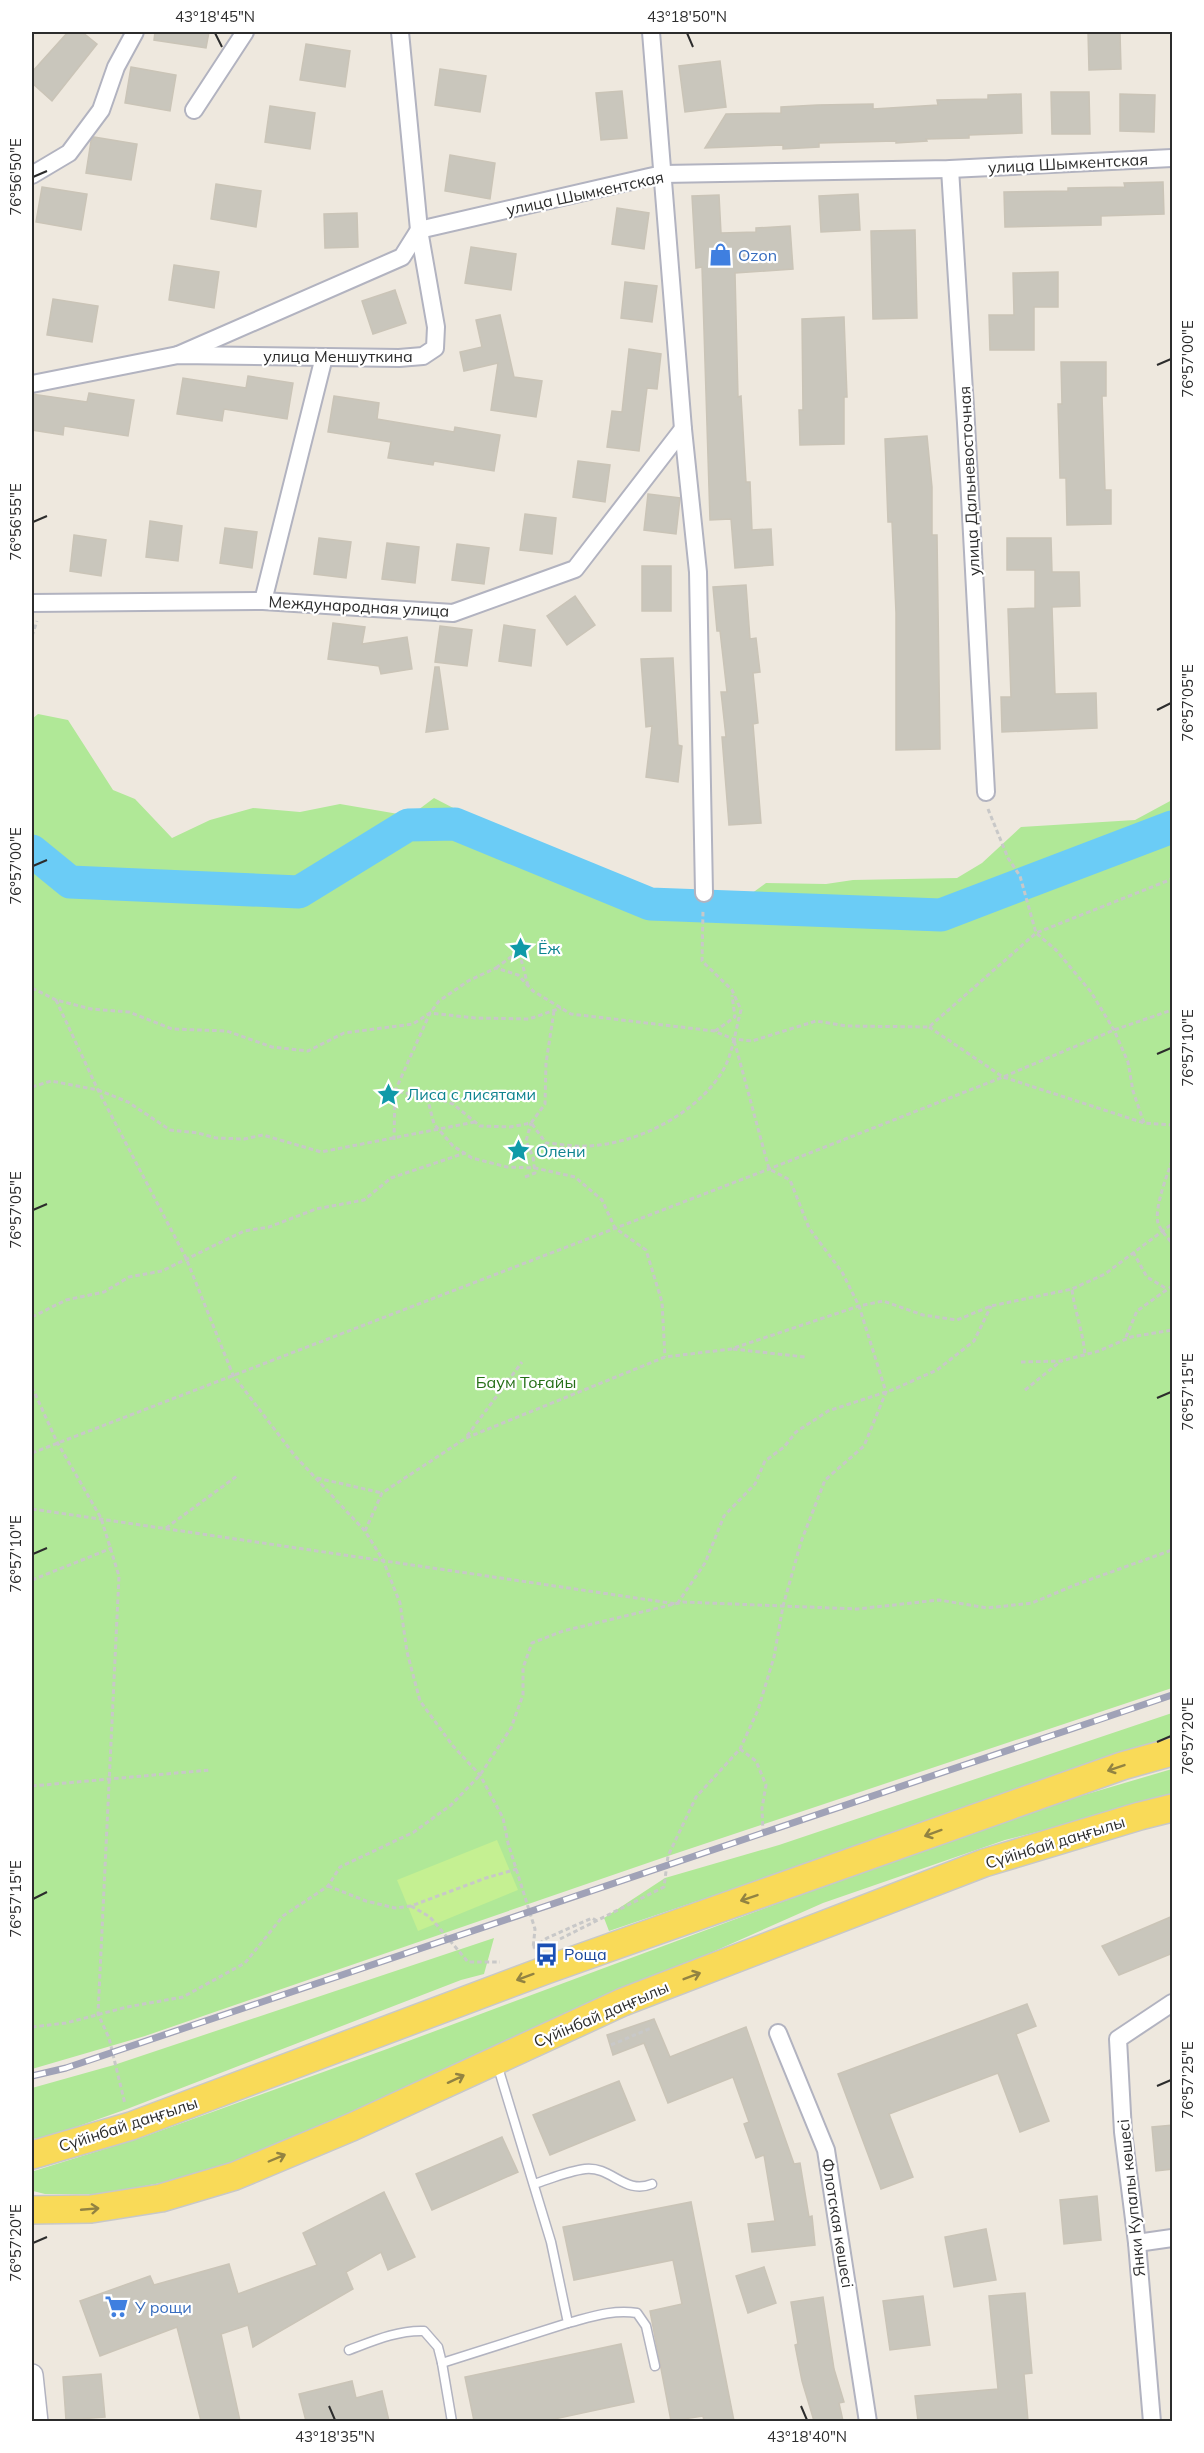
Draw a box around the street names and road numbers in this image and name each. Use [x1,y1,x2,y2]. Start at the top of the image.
street label: улица Шымкентская [987,149,1149,177]
street label: улица Шымкентская [505,167,665,219]
street label: улица Меншуткина [263,346,413,366]
street label: улица Дальневосточная [954,386,984,576]
street label: Международная улица [268,591,450,621]
street label: Сүйінбай даңғылы [983,1811,1127,1873]
street label: Сүйінбай даңғылы [530,1976,672,2052]
street label: Сүйінбай даңғылы [56,2092,200,2156]
street label: Янки Купалы көшесі [1113,2118,1149,2278]
street label: Флотская көшесі [818,2157,858,2289]

